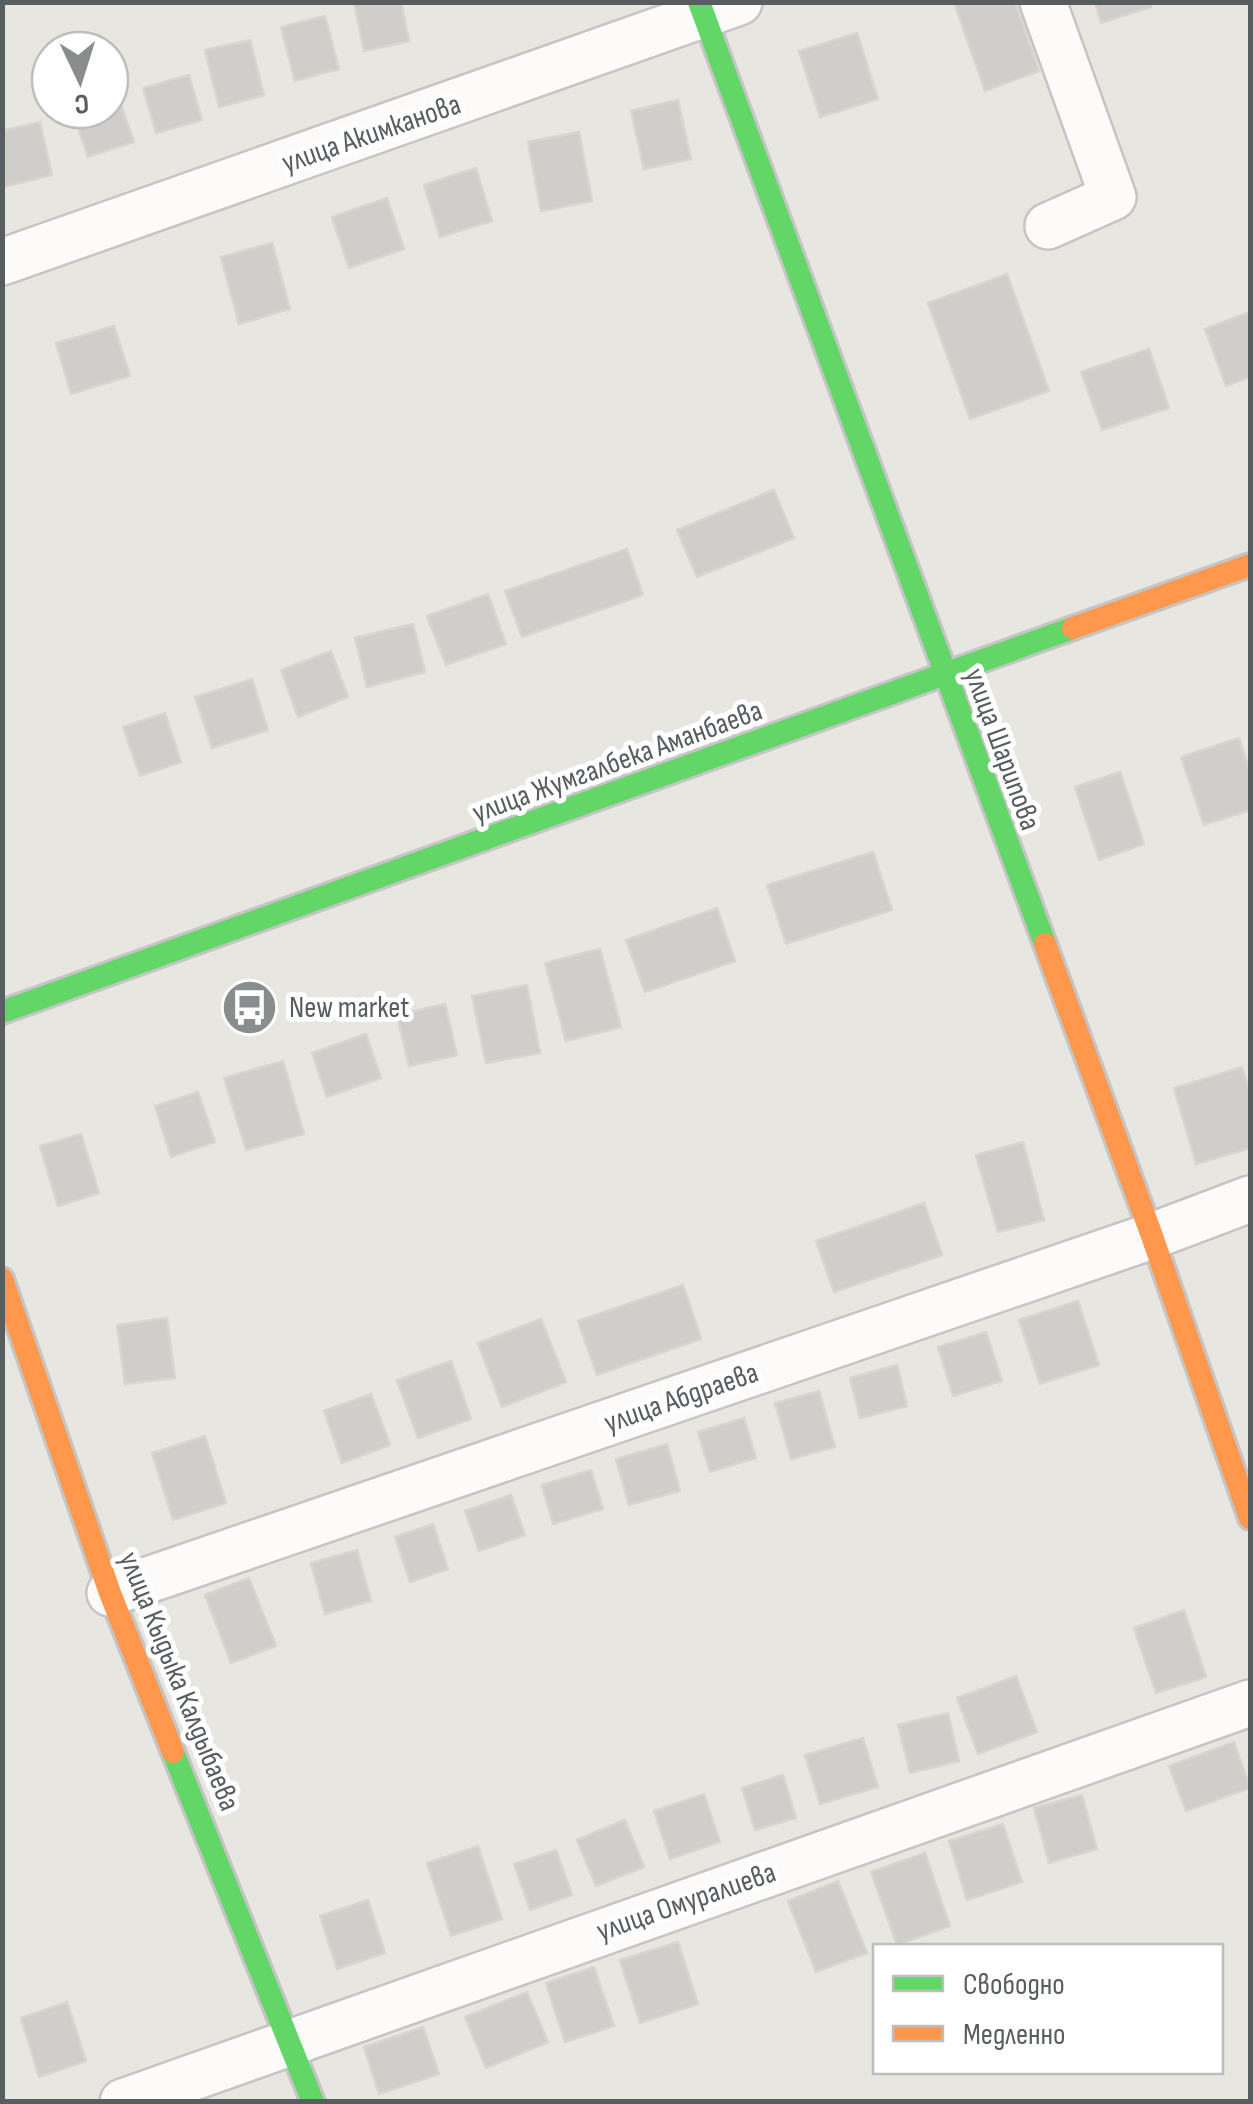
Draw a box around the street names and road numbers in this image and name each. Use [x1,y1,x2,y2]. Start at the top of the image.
street label: улица Акимканова [277,87,466,181]
street label: улица Шарипова [956,663,1048,835]
street label: улица Жумгалбека Аманбаева [468,693,767,831]
street label: улица Абдраева [599,1355,763,1441]
street label: улица Кыдыка Калдыбаева [111,1547,247,1816]
street label: улица Омуралиева [592,1854,781,1949]

